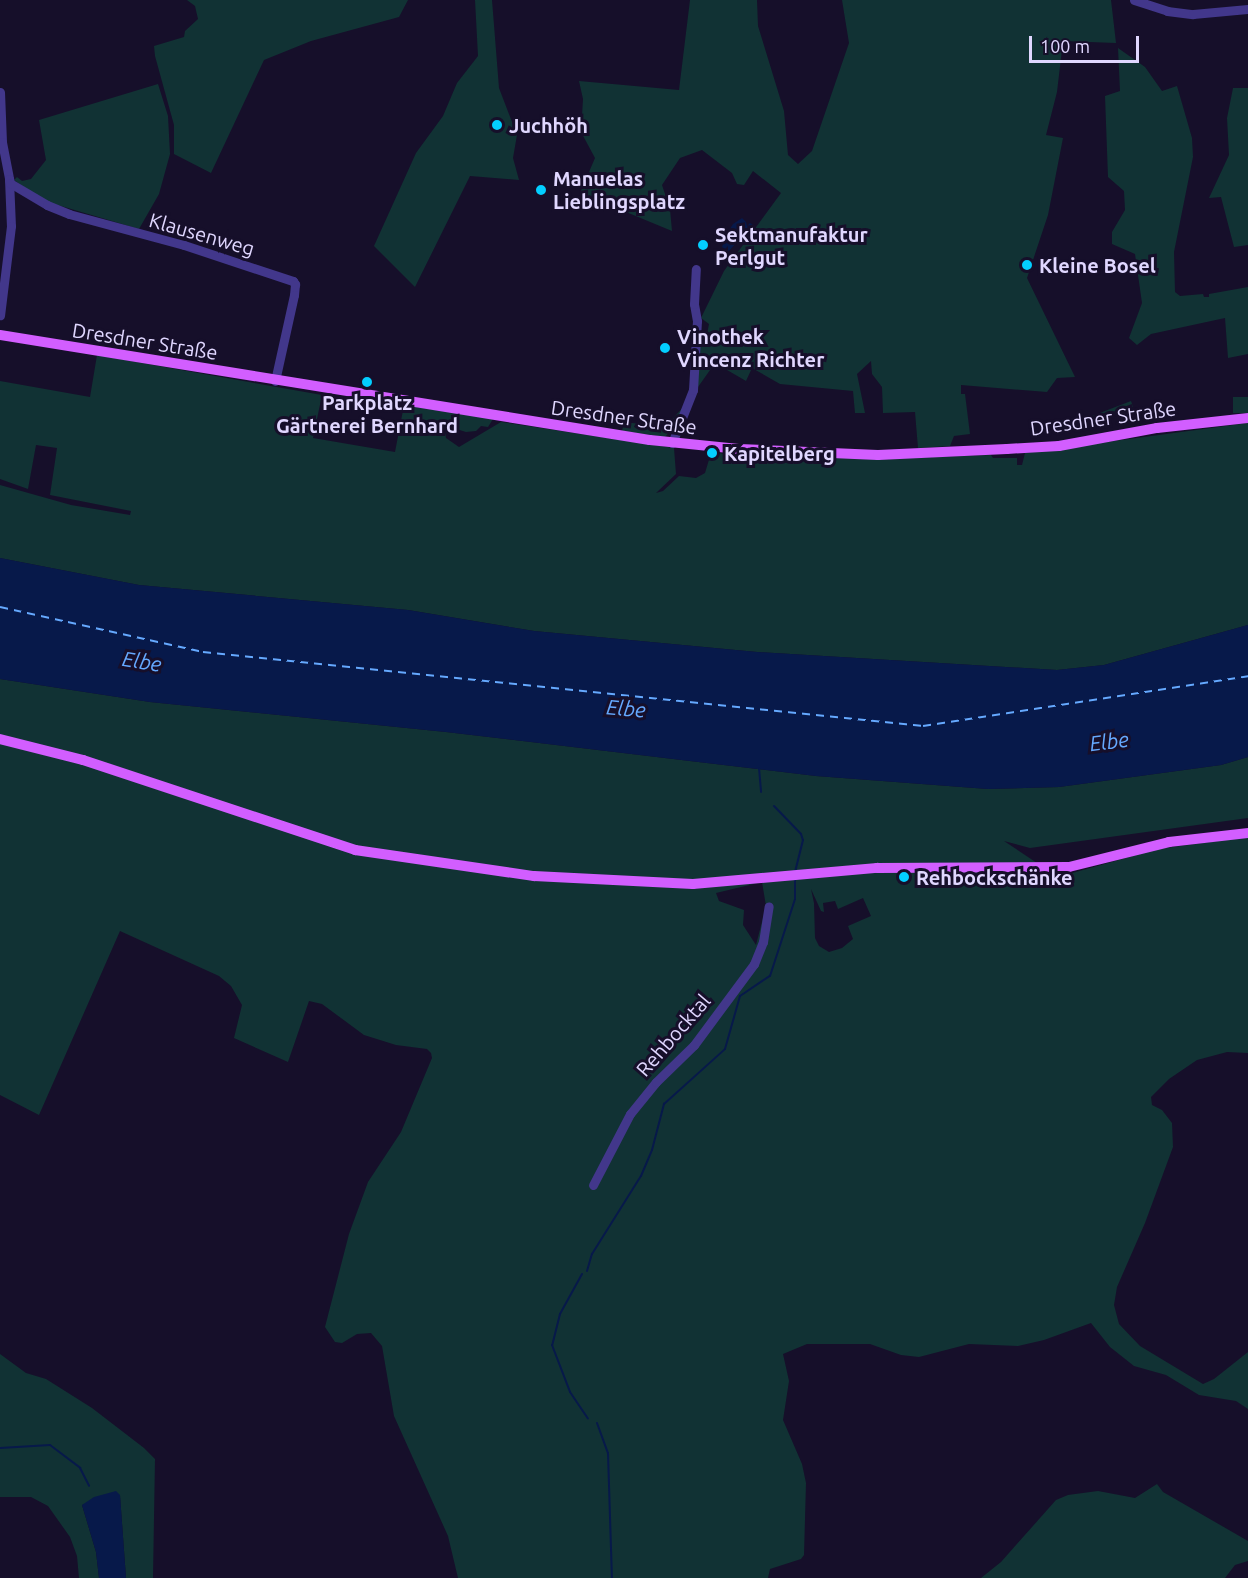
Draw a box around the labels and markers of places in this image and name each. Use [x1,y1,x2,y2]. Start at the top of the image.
place label: Juchhöh [509,113,588,137]
marker: Juchhöh [490,118,504,132]
place label: Manuelas Lieblingsplatz [553,166,685,213]
marker: Manuelas Lieblingsplatz [534,183,548,197]
place label: Sektmanufaktur Perlgut [715,222,868,269]
marker: Sektmanufaktur Perlgut [696,238,710,252]
place label: Kleine Bosel [1039,253,1156,277]
marker: Kleine Bosel [1020,258,1034,272]
place label: Vinothek Vincenz Richter [677,324,824,371]
marker: Vinothek Vincenz Richter [658,341,672,355]
marker: Parkplatz Gärtnerei Bernhard [360,375,374,389]
place label: Parkplatz Gärtnerei Bernhard [276,391,458,438]
place label: Kapitelberg [724,441,835,465]
marker: Kapitelberg [705,446,719,460]
place label: Rehbockschänke [916,865,1073,889]
marker: Rehbockschänke [897,870,911,884]

